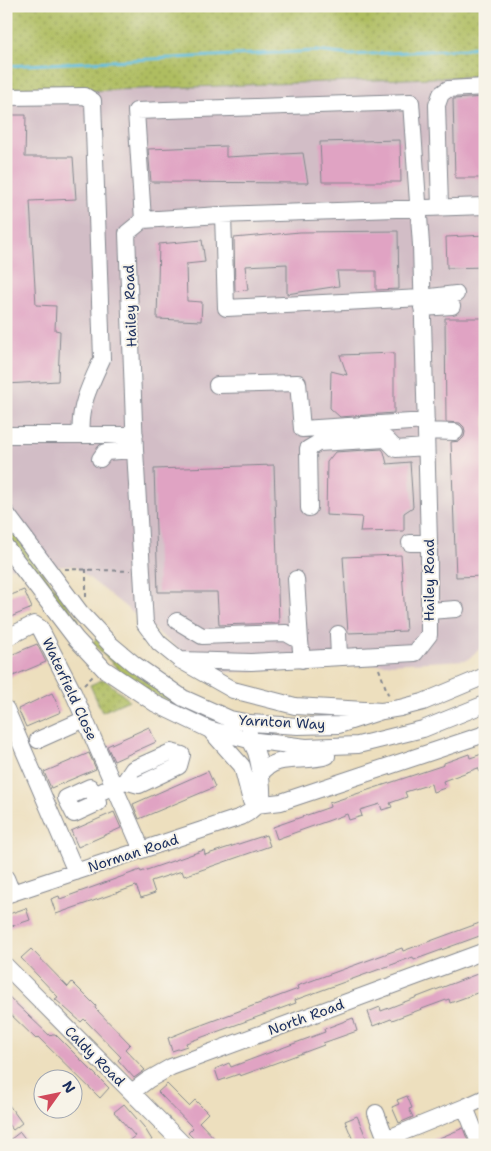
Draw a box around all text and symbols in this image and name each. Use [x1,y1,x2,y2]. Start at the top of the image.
street label: Hailey Road [120,264,140,348]
street label: Hailey Road [420,539,438,621]
street label: Waterfield Close [38,635,102,743]
street label: Yarnton Way [238,711,326,733]
street label: Norman Road [85,830,181,876]
street label: North Road [266,995,347,1039]
street label: Caldy Road [61,1022,129,1090]
north arrow [32,1068,82,1118]
text: N [58,1077,79,1096]

